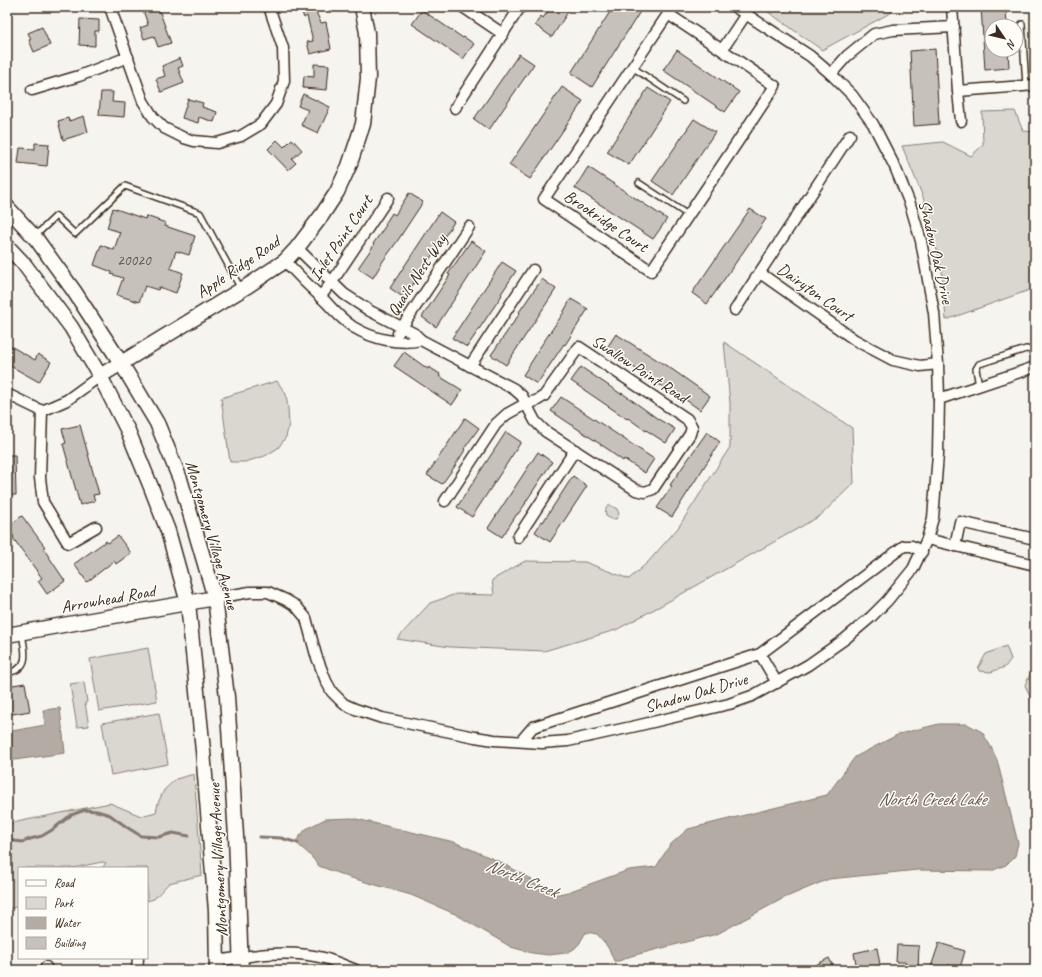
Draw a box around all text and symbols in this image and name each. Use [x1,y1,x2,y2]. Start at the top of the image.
north arrow [984,18,1024,58]
text: N [1003,37,1020,52]
street label: Brookridge Court [560,185,654,258]
street label: Inlet Point Court [305,189,379,285]
street label: Shadow Oak Drive [914,198,958,307]
street label: Quails Nest Way [383,229,452,320]
street label: Apple Ridge Road [192,230,286,303]
house number: 20020 [117,251,152,270]
street label: Dairyton Court [773,258,859,327]
street label: Swallow Point Road [588,330,694,409]
street label: Montgomery Village Avenue [181,458,244,613]
street label: Arrowhead Road [59,580,159,618]
street label: Shadow Oak Drive [642,668,751,718]
street label: Montgomery Village Avenue [203,781,233,937]
water label: North Creek Lake [878,788,989,810]
water label: North Creek [483,854,564,904]
legend [18,867,148,959]
text: Road [54,875,76,891]
text: Park [54,895,75,911]
text: Water [54,915,82,931]
text: Building [54,935,86,951]

